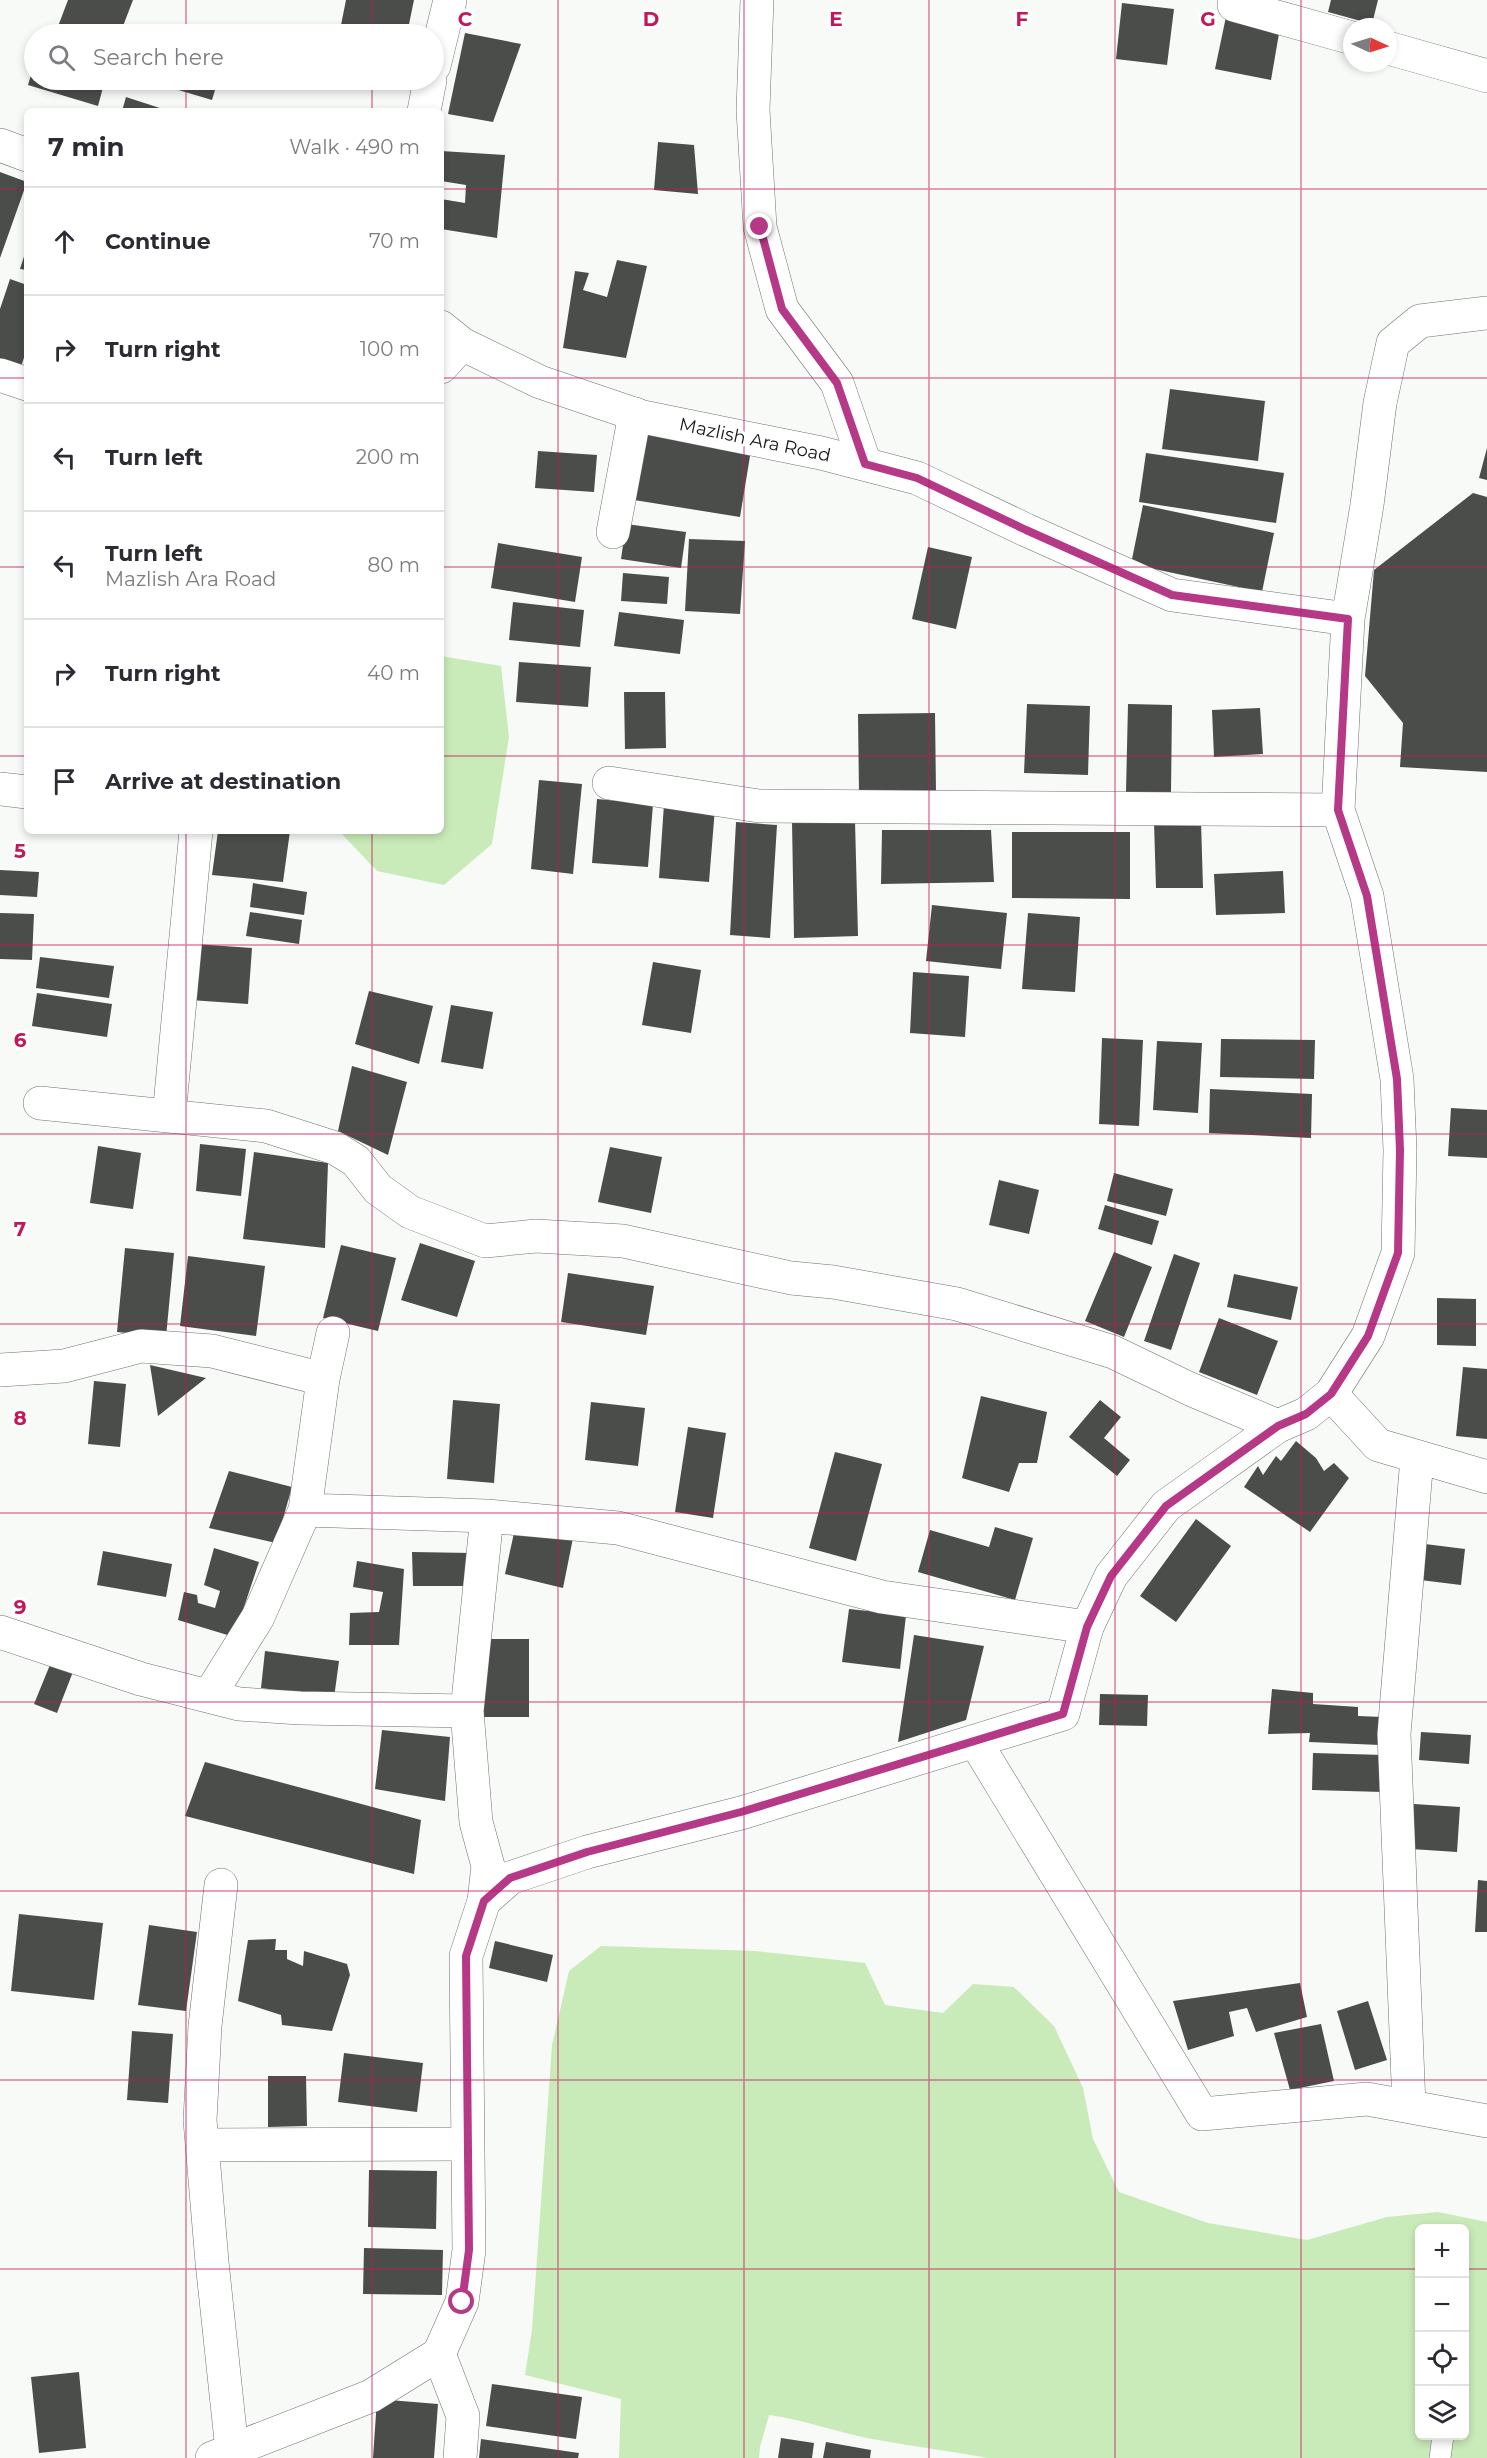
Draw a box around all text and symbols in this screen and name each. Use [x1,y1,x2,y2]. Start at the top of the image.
text: C [458,7,473,31]
text: D [643,7,659,31]
text: E [829,7,843,31]
text: F [1016,7,1029,31]
text: G [1200,7,1216,31]
north arrow [1343,18,1397,72]
search box [24,24,444,90]
icon: search [45,41,78,74]
text: Search here [93,44,224,71]
text: 7 min [48,131,125,163]
text: Walk · 490 m [289,135,420,159]
route end [746,213,772,239]
icon: ahead [48,225,81,258]
text: Continue [105,228,211,255]
text: 70 m [369,229,420,253]
icon: right [48,333,81,366]
text: Turn right [105,336,220,363]
text: 100 m [360,337,420,361]
street label: Mazlish Ara Road [677,413,833,467]
icon: left [48,441,81,474]
text: Turn left [105,444,203,471]
text: 200 m [356,445,420,469]
text: Turn left [105,540,203,567]
icon: left [48,549,81,582]
text: 80 m [368,553,420,577]
text: Mazlish Ara Road [105,567,276,591]
icon: right [48,657,81,690]
text: Turn right [105,660,220,687]
text: 40 m [367,661,420,685]
icon: arrive [48,765,81,798]
text: Arrive at destination [105,768,341,795]
text: 5 [14,839,26,863]
text: 6 [14,1028,27,1052]
text: 7 [14,1217,26,1241]
text: 8 [13,1406,27,1430]
text: 9 [14,1595,26,1619]
map controls [1415,2224,1469,2440]
button: + [1415,2224,1469,2278]
button: − [1415,2278,1469,2332]
route start [448,2288,474,2314]
button: locate [1415,2332,1469,2386]
button: layers [1415,2386,1469,2440]

